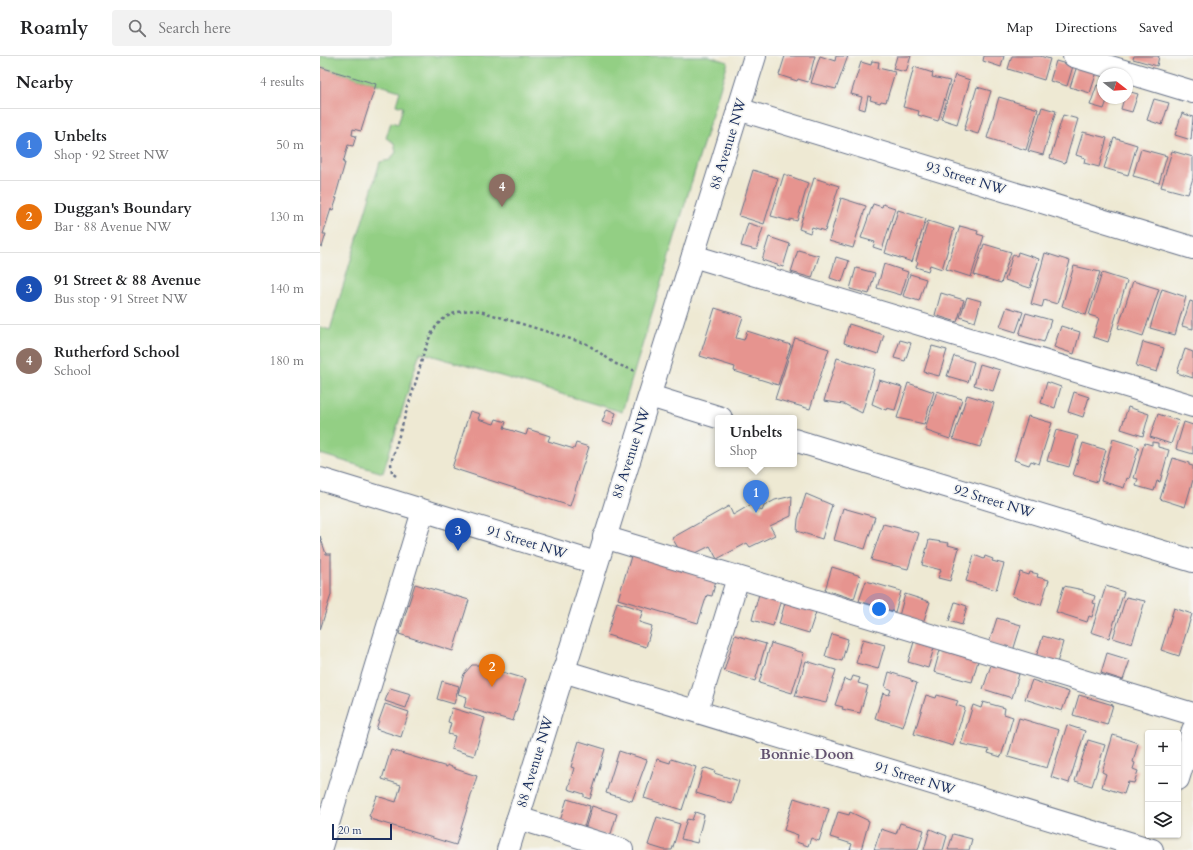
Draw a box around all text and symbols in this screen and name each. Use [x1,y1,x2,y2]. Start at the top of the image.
search box [112,10,392,46]
text: Roamly [20,15,88,41]
icon: search [126,17,148,39]
text: Search here [158,18,231,38]
text: Map [1007,18,1033,37]
text: Directions [1055,18,1117,37]
text: Saved [1139,18,1173,37]
north arrow [1097,68,1133,104]
text: Nearby [16,71,73,94]
text: 4 results [260,73,304,91]
street label: 88 Avenue NW [705,95,751,192]
text: Unbelts [54,126,107,146]
text: 1 [26,136,32,154]
text: 50 m [276,136,304,154]
text: Shop · 92 Street NW [54,146,169,164]
street label: 93 Street NW [924,157,1009,199]
pin: 4 [489,174,515,207]
text: Duggan's Boundary [54,198,192,218]
text: 2 [26,208,32,226]
text: 130 m [270,208,304,226]
text: Bar · 88 Avenue NW [54,218,171,236]
text: 91 Street & 88 Avenue [54,270,201,290]
text: 3 [26,280,32,298]
text: 140 m [270,280,304,298]
text: Bus stop · 91 Street NW [54,290,188,308]
text: Rutherford School [54,342,180,362]
text: 4 [26,352,32,370]
text: 180 m [270,352,304,370]
text: School [54,362,91,380]
street label: 88 Avenue NW [607,405,655,501]
popup [715,415,797,467]
text: Unbelts [730,422,782,442]
text: Shop [730,442,757,460]
pin: 1 [743,480,769,513]
street label: 92 Street NW [952,480,1037,522]
pin: 3 [445,518,471,551]
street label: 91 Street NW [485,521,570,563]
your location [869,599,889,619]
pin: 2 [479,654,505,687]
street label: 88 Avenue NW [512,713,558,810]
map controls [1145,730,1181,838]
button: + [1145,730,1181,766]
district label: Bonnie Doon [760,744,854,764]
street label: 91 Street NW [873,757,958,799]
button: − [1145,766,1181,802]
button: layers [1145,802,1181,838]
scale bar [332,822,392,841]
text: 20 m [338,823,362,838]

